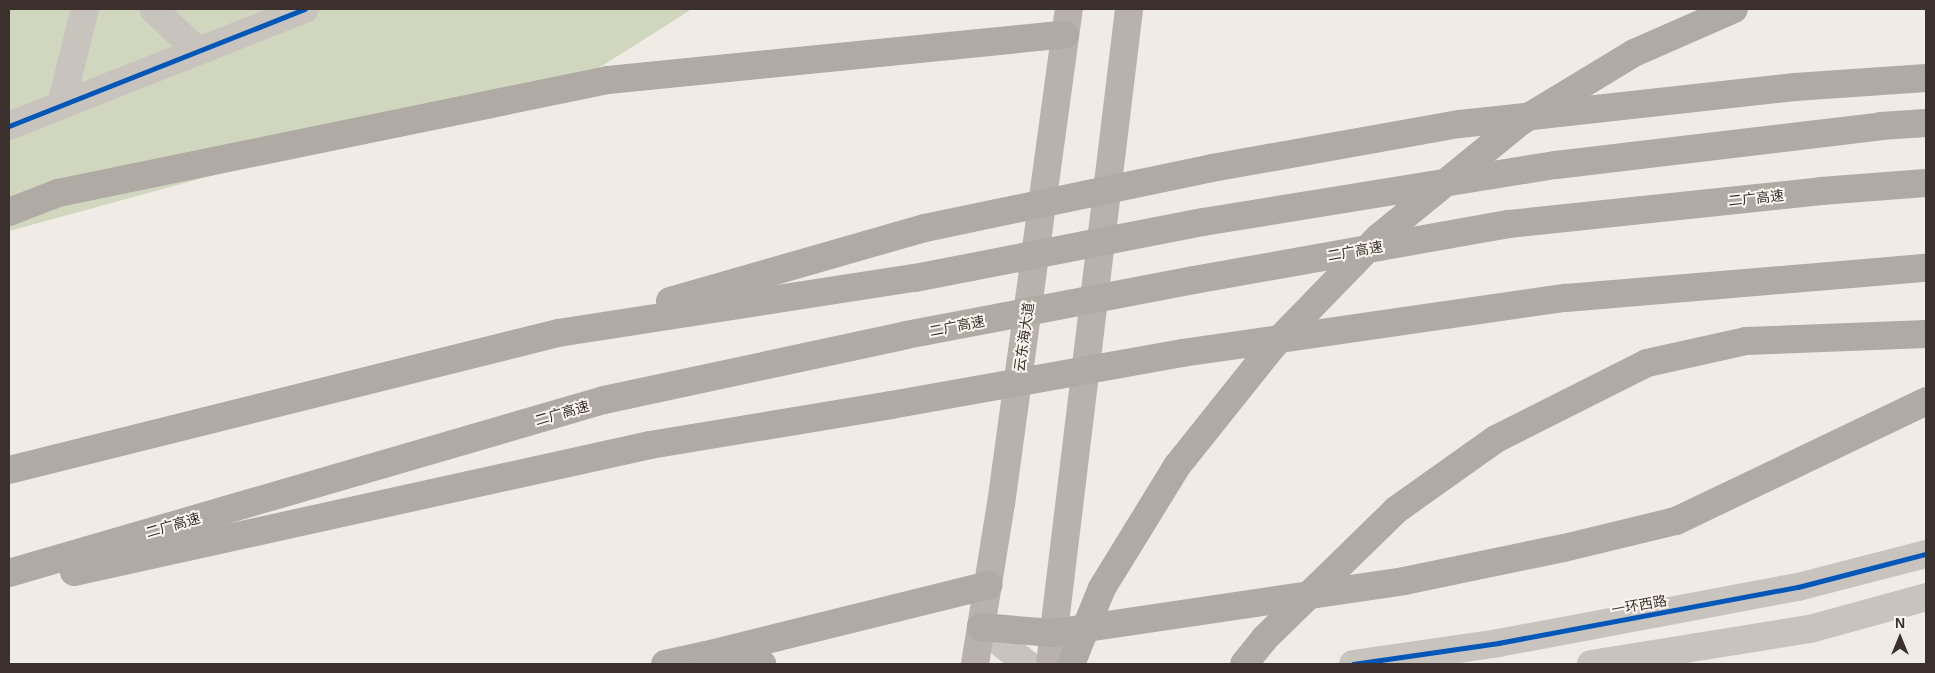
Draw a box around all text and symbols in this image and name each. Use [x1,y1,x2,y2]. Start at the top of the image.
street label: 二广高速 [1727,187,1785,209]
street label: 二广高速 [1326,238,1384,264]
street label: 云东海大道 [1011,301,1037,373]
street label: 二广高速 [928,312,986,340]
street label: 二广高速 [533,397,591,429]
street label: 二广高速 [144,509,202,541]
street label: 一环西路 [1610,592,1668,618]
north arrow [1875,613,1925,663]
text: N [1895,615,1905,631]

